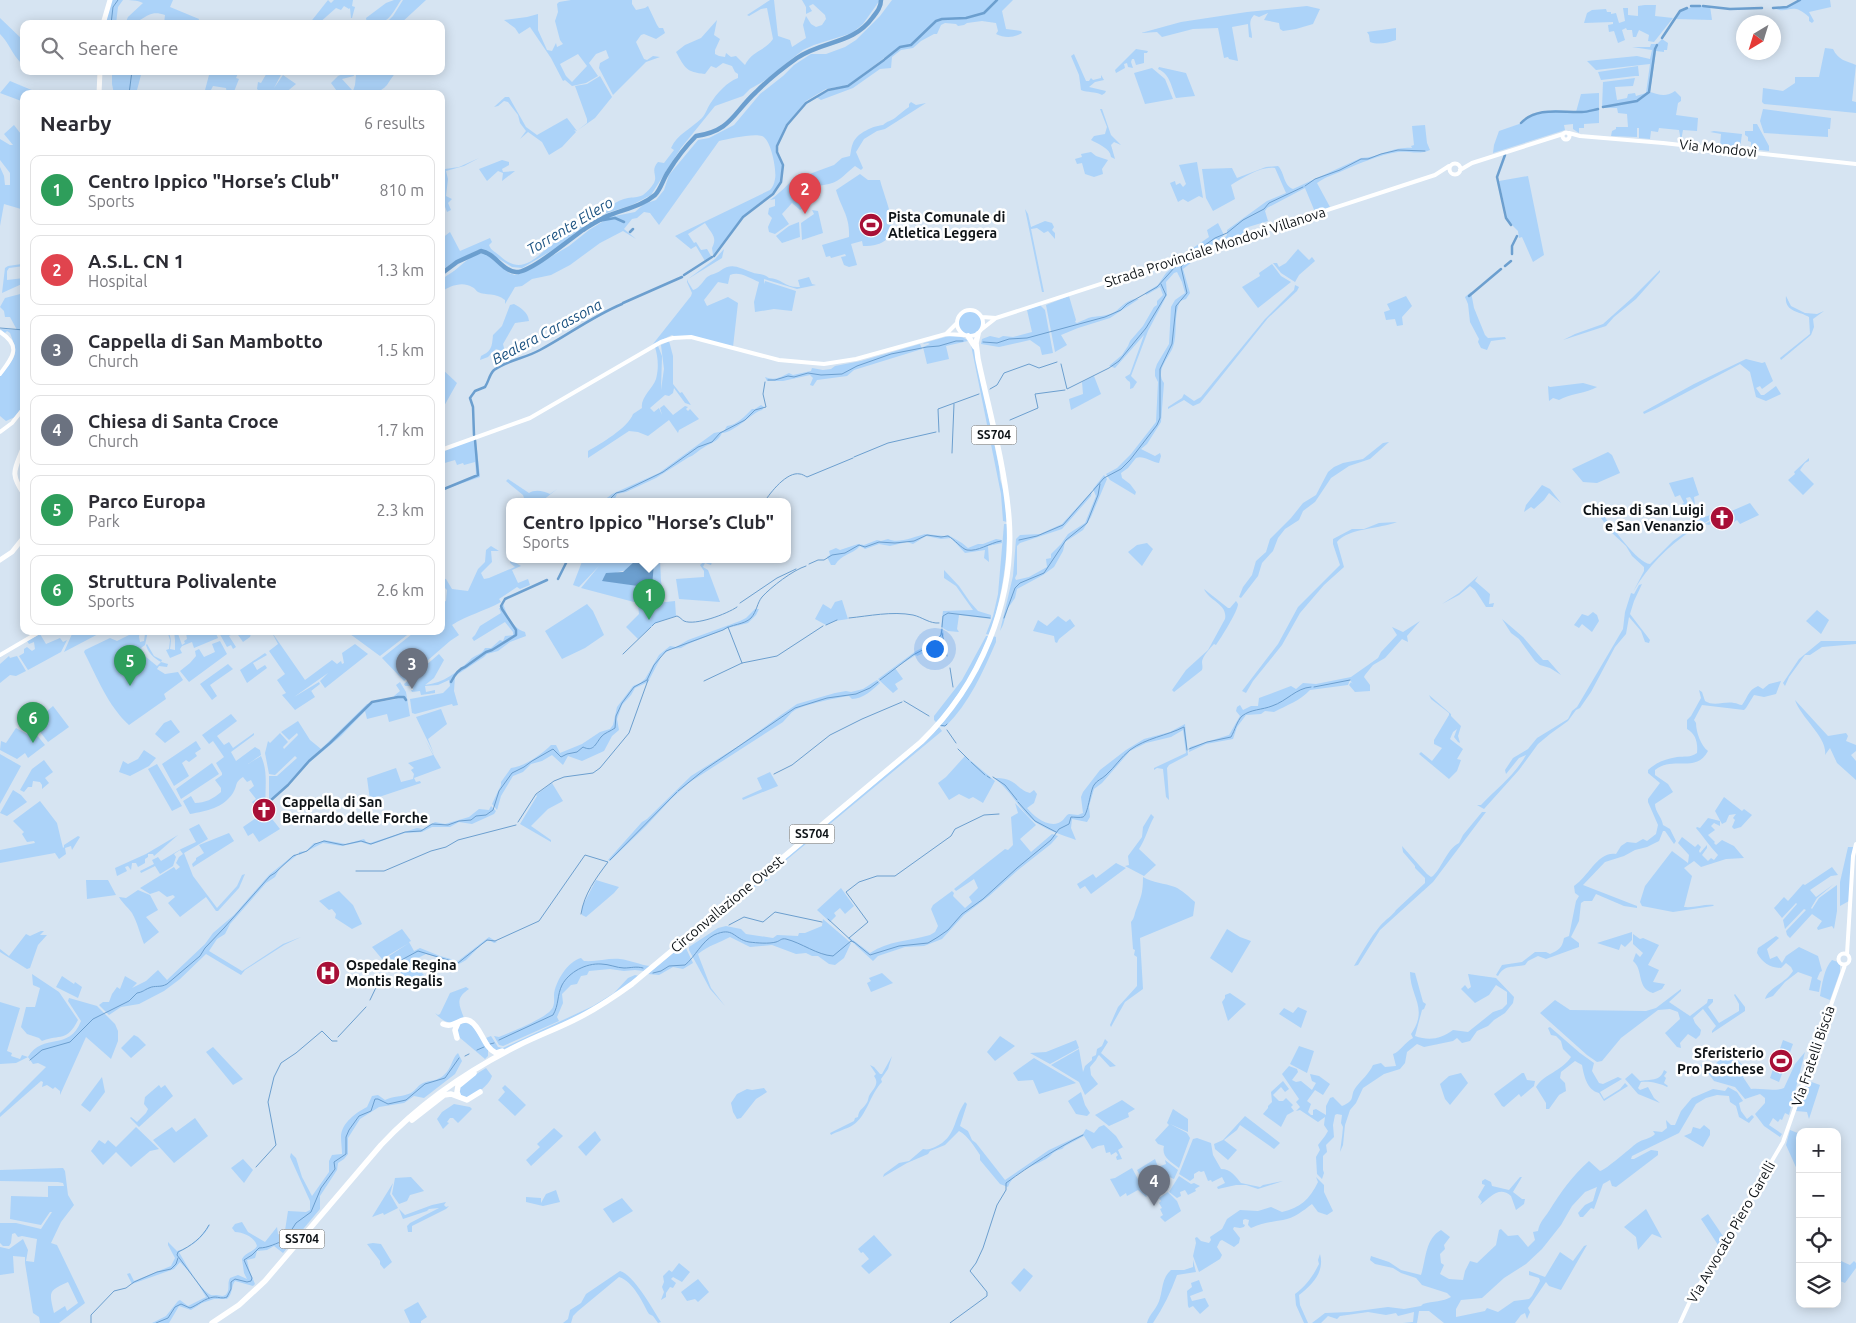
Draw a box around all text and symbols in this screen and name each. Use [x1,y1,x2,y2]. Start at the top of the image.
north arrow [1736,15,1781,60]
search box [20,20,445,75]
icon: search [38,34,66,62]
text: Search here [78,37,178,59]
text: Nearby [40,111,111,135]
text: 6 results [364,114,425,132]
street label: Via Mondovì [1678,136,1758,160]
text: Centro Ippico "Horse’s Club" [88,170,339,192]
pin: 2 [789,173,821,214]
text: 1 [52,181,62,199]
text: 810 m [379,181,424,199]
text: Sports [88,192,134,210]
water label: Torrente Ellero [524,193,616,258]
street label: Strada Provinciale Mondovì Villanova [1103,204,1327,290]
place label: Pista Comunale di Atletica Leggera [888,209,1005,241]
sports icon: Pista Comunale di Atletica Leggera [858,212,884,238]
text: A.S.L. CN 1 [88,250,184,272]
text: 2 [52,261,62,279]
text: 1.3 km [376,261,424,279]
text: Hospital [88,272,147,290]
water label: Bealera Carassona [489,295,605,368]
text: Cappella di San Mambotto [88,330,323,352]
text: 3 [52,341,62,359]
text: 1.5 km [376,341,424,359]
text: Church [88,352,139,370]
text: Chiesa di Santa Croce [88,410,279,432]
text: 4 [52,421,62,439]
text: 1.7 km [376,421,424,439]
road number: SS704 [972,426,1016,444]
text: Church [88,432,139,450]
text: Parco Europa [88,490,206,512]
popup [506,498,791,563]
text: 5 [52,501,62,519]
text: 2.3 km [376,501,424,519]
place label: Chiesa di San Luigi e San Venanzio [1583,502,1704,534]
church icon: Chiesa di San Luigi e San Venanzio [1709,505,1735,531]
text: Centro Ippico "Horse’s Club" [523,511,774,533]
text: Park [88,512,120,530]
text: Sports [523,533,569,551]
text: Struttura Polivalente [88,570,277,592]
pin: 1 [633,579,665,620]
text: 6 [52,581,62,599]
text: 2.6 km [376,581,424,599]
text: Sports [88,592,134,610]
your location [922,636,948,662]
pin: 5 [114,645,146,686]
pin: 3 [396,648,428,689]
pin: 6 [17,702,49,743]
place label: Cappella di San Bernardo delle Forche [282,794,428,826]
church icon: Cappella di San Bernardo delle Forche [251,797,277,823]
road number: SS704 [790,824,834,844]
street label: Circonvallazione Ovest [667,852,787,956]
place label: Ospedale Regina Montis Regalis [346,957,457,989]
hospital icon: Ospedale Regina Montis Regalis [315,960,341,986]
street label: Via Fratelli Biscia [1788,1004,1838,1108]
place label: Sferisterio Pro Paschese [1677,1045,1764,1077]
sports icon: Sferisterio Pro Paschese [1768,1048,1794,1074]
map controls [1796,1128,1841,1308]
button: + [1796,1128,1841,1173]
street label: Via Avvocato Piero Garelli [1684,1158,1778,1306]
pin: 4 [1138,1165,1170,1206]
button: − [1796,1173,1841,1218]
button: locate [1796,1218,1841,1263]
road number: SS704 [280,1230,324,1248]
button: layers [1796,1263,1841,1308]

